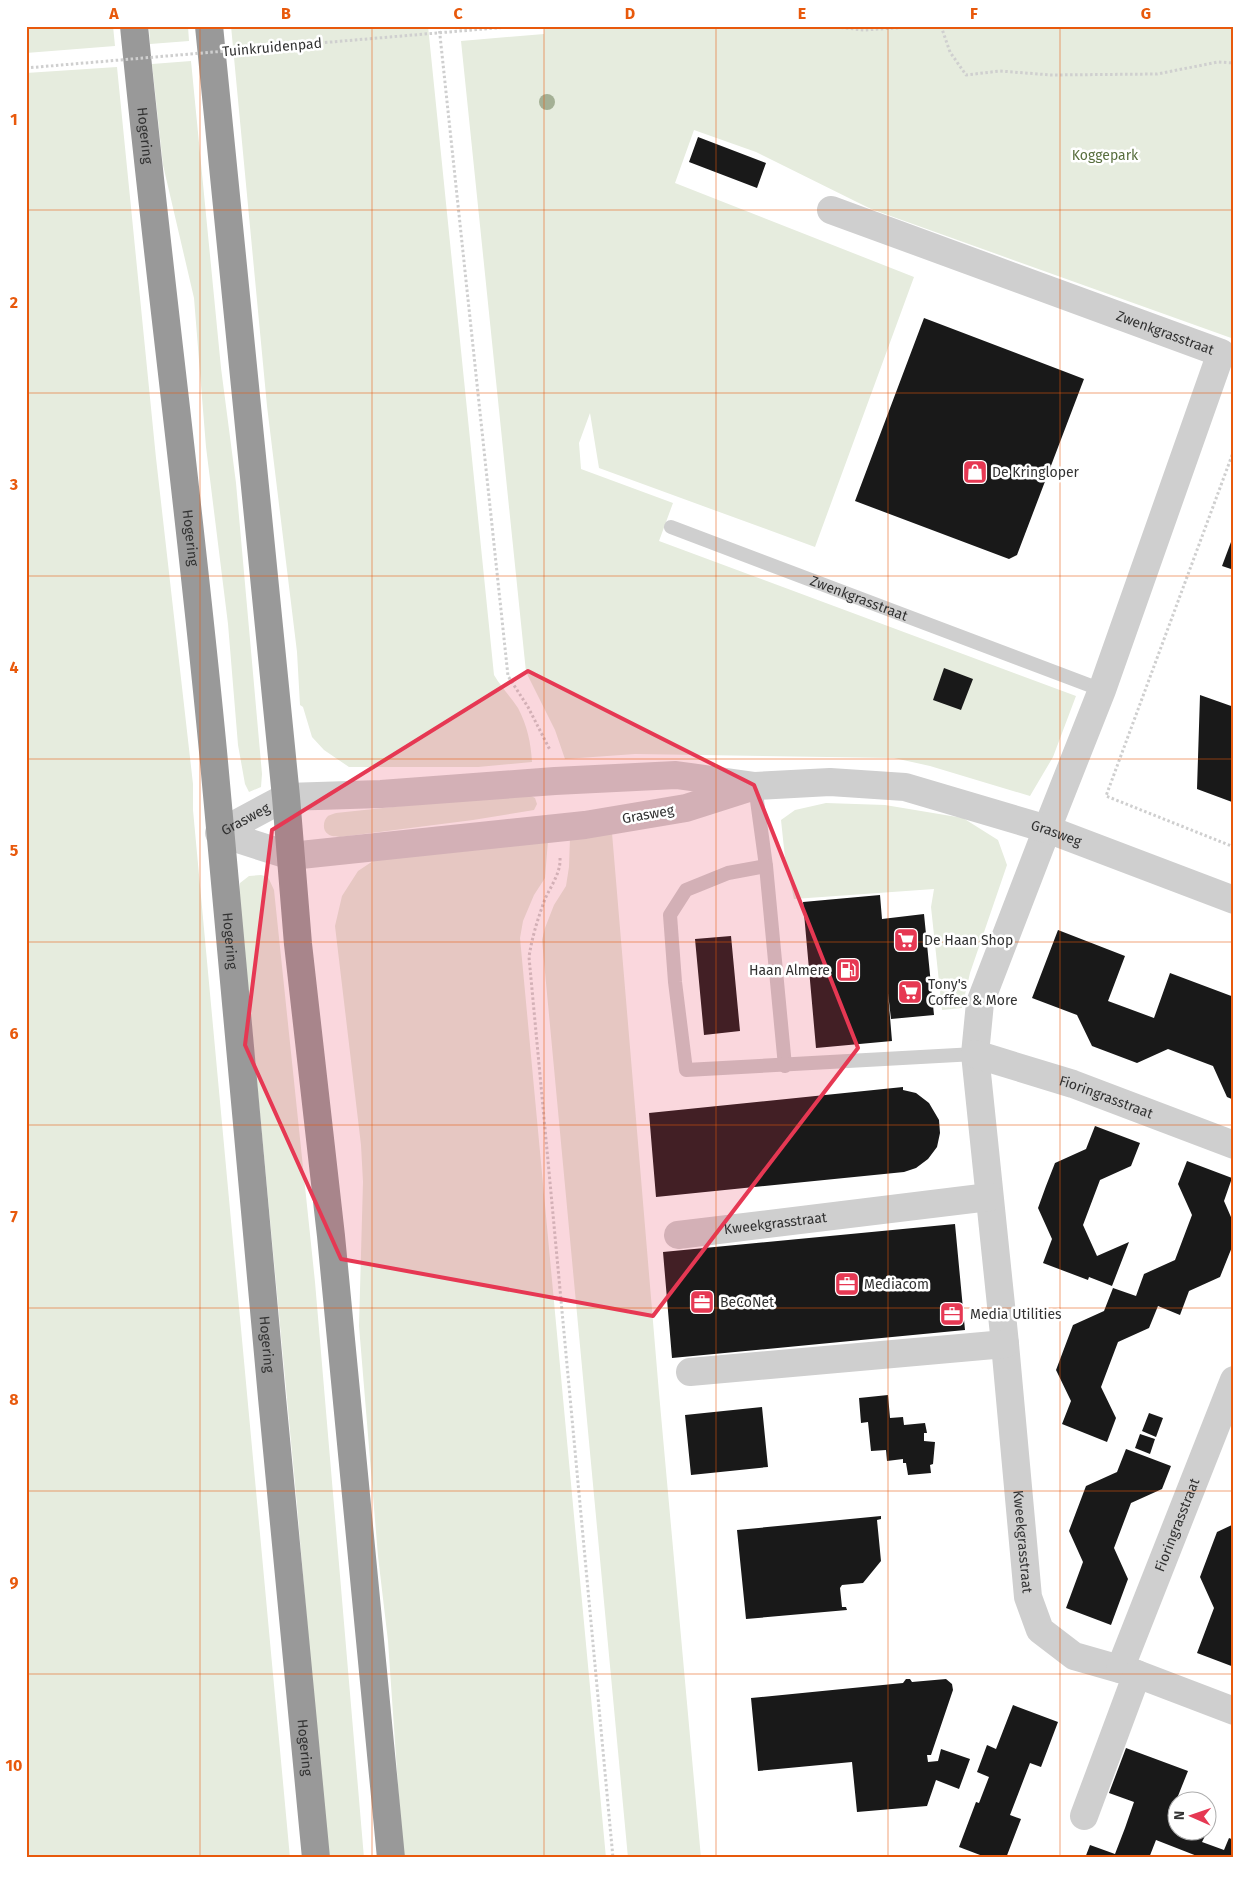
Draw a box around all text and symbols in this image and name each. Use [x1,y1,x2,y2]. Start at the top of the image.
text: A [108,4,119,23]
text: B [281,4,291,23]
text: C [453,4,463,23]
text: D [625,4,635,23]
text: E [798,4,806,23]
text: F [970,4,978,23]
text: G [1141,4,1151,23]
street label: Tuinkruidenpad [221,35,323,60]
street label: Hogering [133,106,156,166]
text: 1 [10,110,18,129]
park label: Koggepark [1072,147,1139,164]
text: 2 [10,293,18,312]
street label: Zwenkgrasstraat [1114,307,1217,359]
shop icon: De Kringloper [962,459,988,485]
place label: De Kringloper [992,464,1080,481]
text: 3 [9,475,18,494]
street label: Hogering [179,508,202,568]
street label: Zwenkgrasstraat [808,572,911,625]
text: 4 [9,658,19,677]
street label: Grasweg [218,799,273,839]
street label: Grasweg [621,801,676,827]
street label: Grasweg [1029,817,1085,851]
text: 5 [10,841,19,860]
street label: Hogering [219,912,241,971]
supermarket icon: De Haan Shop [893,927,919,953]
place label: De Haan Shop [924,932,1013,949]
fuel station icon: Haan Almere [835,957,861,983]
place label: Haan Almere [749,962,830,979]
place label: Tony's Coffee & More [928,976,1018,1009]
supermarket icon: Tony's Coffee & More [897,979,923,1005]
text: 6 [9,1024,19,1043]
street label: Fioringrasstraat [1057,1072,1156,1123]
text: 7 [10,1207,18,1226]
street label: Kweekgrasstraat [723,1209,829,1238]
office icon: Mediacom [834,1271,860,1297]
place label: Mediacom [864,1276,929,1293]
office icon: BeCoNet [689,1289,715,1315]
place label: BeCoNet [720,1294,775,1311]
office icon: Media Utilities [939,1301,965,1327]
place label: Media Utilities [970,1306,1062,1323]
street label: Hogering [255,1315,278,1374]
text: 8 [9,1390,19,1409]
street label: Fioringrasstraat [1151,1475,1204,1574]
street label: Kweekgrasstraat [1009,1489,1036,1595]
text: 9 [10,1573,19,1592]
street label: Hogering [293,1718,316,1778]
text: 10 [6,1756,22,1775]
north arrow [1168,1792,1218,1842]
text: N [1171,1811,1188,1821]

